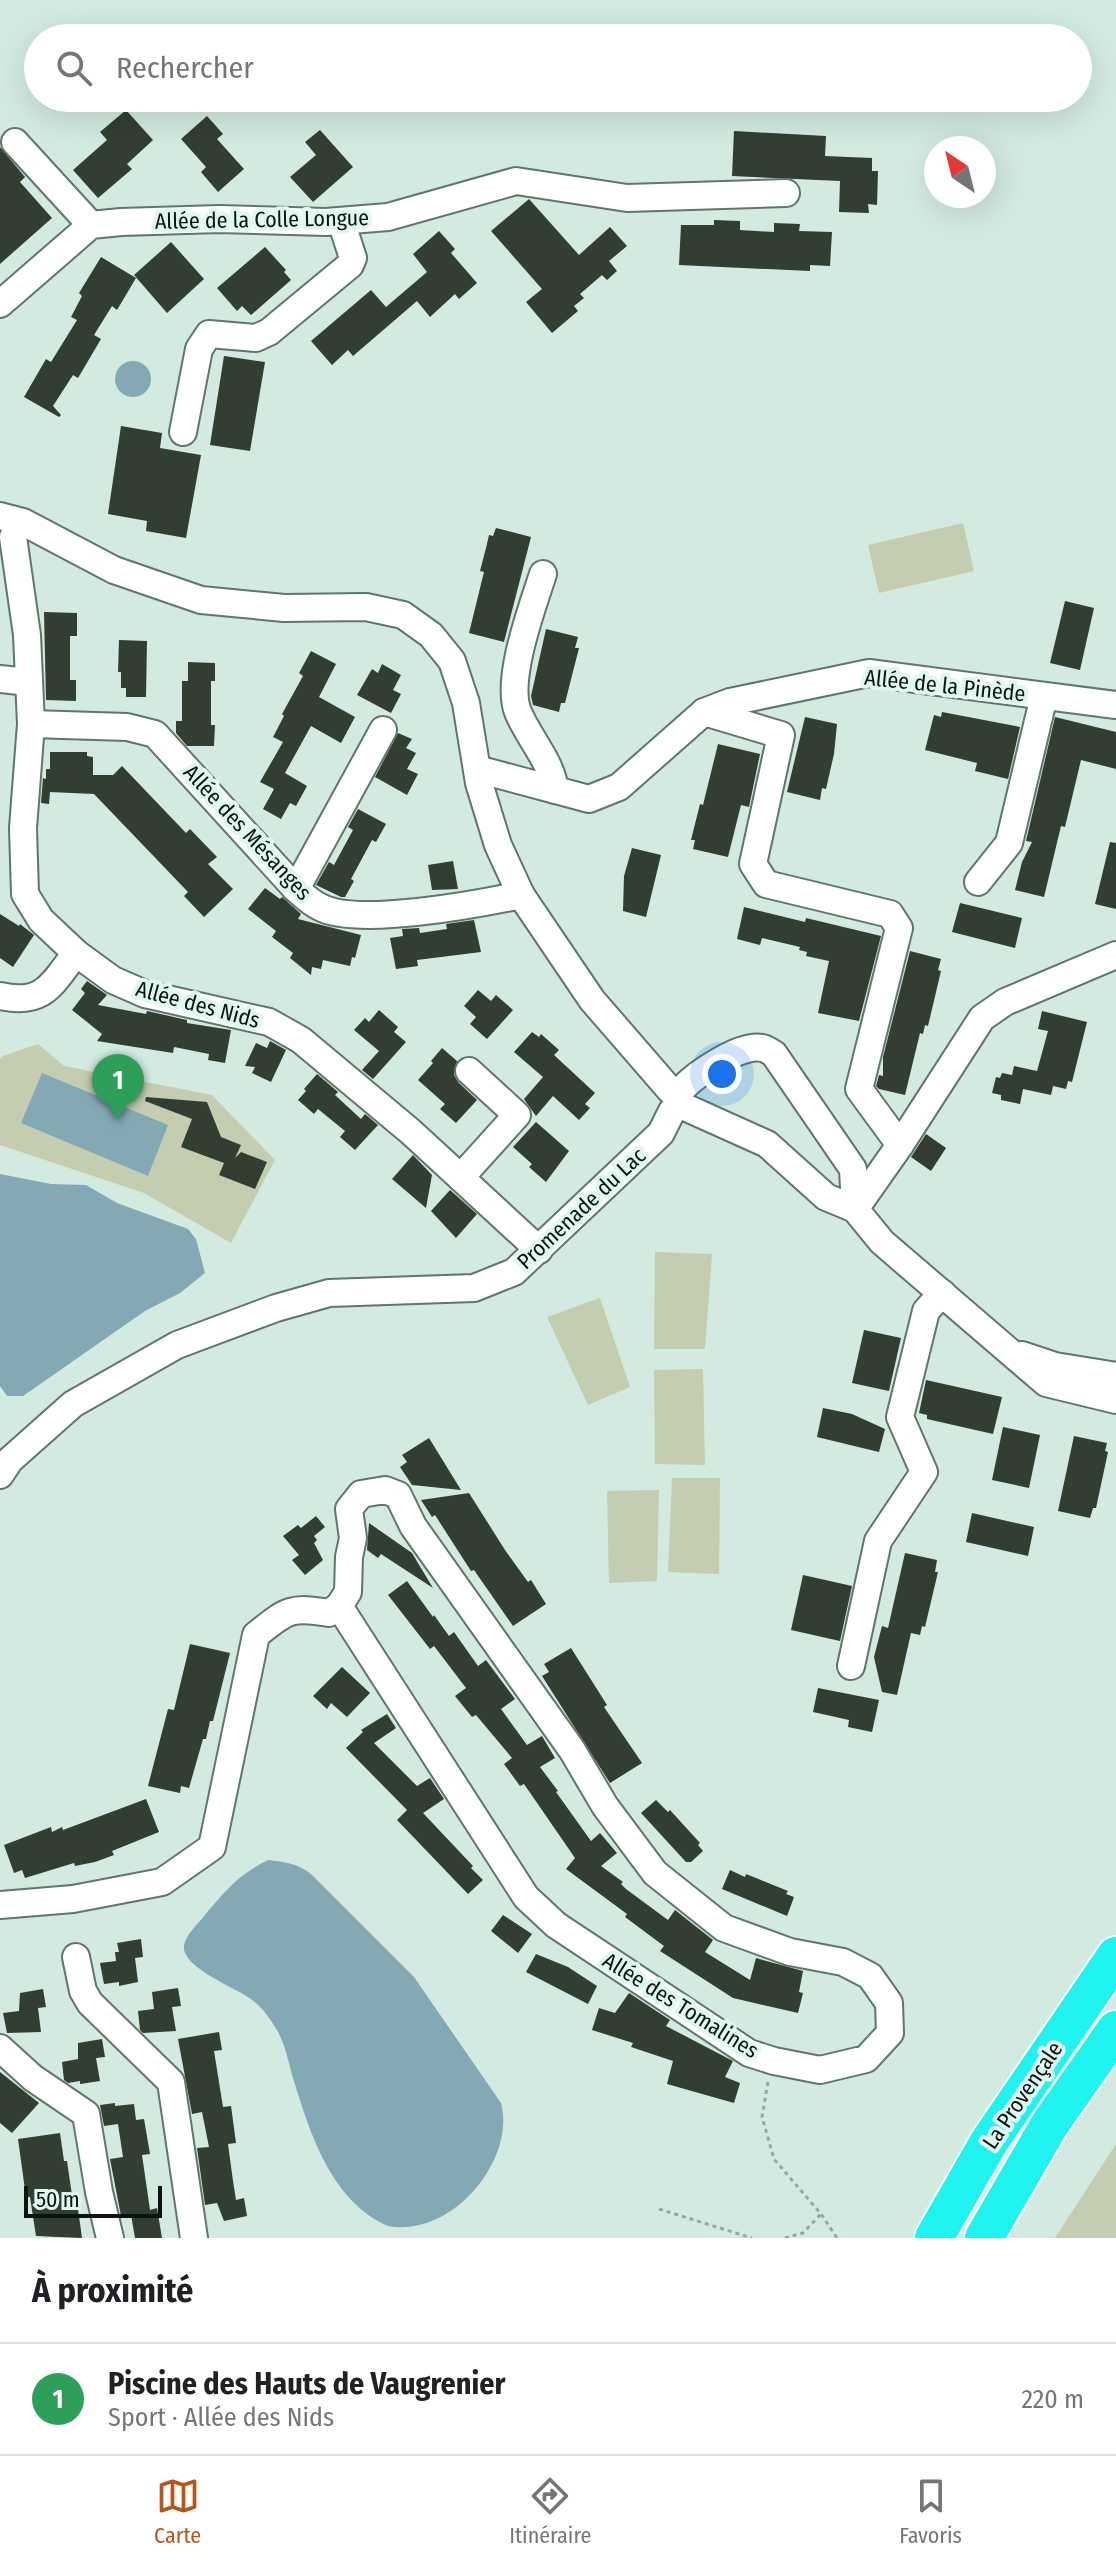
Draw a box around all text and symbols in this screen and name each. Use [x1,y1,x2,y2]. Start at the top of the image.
search box [24,24,1092,112]
icon: search [52,46,96,90]
text: Rechercher [116,50,254,86]
north arrow [924,136,996,208]
street label: Allée de la Colle Longue [155,204,369,235]
street label: Allée de la Pinède [863,664,1027,707]
street label: Allée des Mésanges [178,759,317,906]
street label: Allée des Nids [133,975,263,1034]
pin: 1 [92,1054,144,1120]
your location [702,1054,742,1094]
street label: Promenade du Lac [511,1142,652,1275]
street label: Allée des Tomalines [598,1947,764,2064]
street label: La Provençale [977,2036,1068,2154]
scale bar [24,2182,162,2218]
text: 50 m [36,2186,80,2213]
text: À proximité [32,2270,193,2311]
text: Piscine des Hauts de Vaugrenier [108,2366,505,2402]
text: 1 [53,2384,64,2415]
text: 220 m [1021,2384,1084,2415]
text: Sport · Allée des Nids [108,2402,334,2433]
tab: Carte [154,2474,201,2549]
tab: Itinéraire [509,2474,591,2549]
tab: Favoris [899,2474,962,2549]

